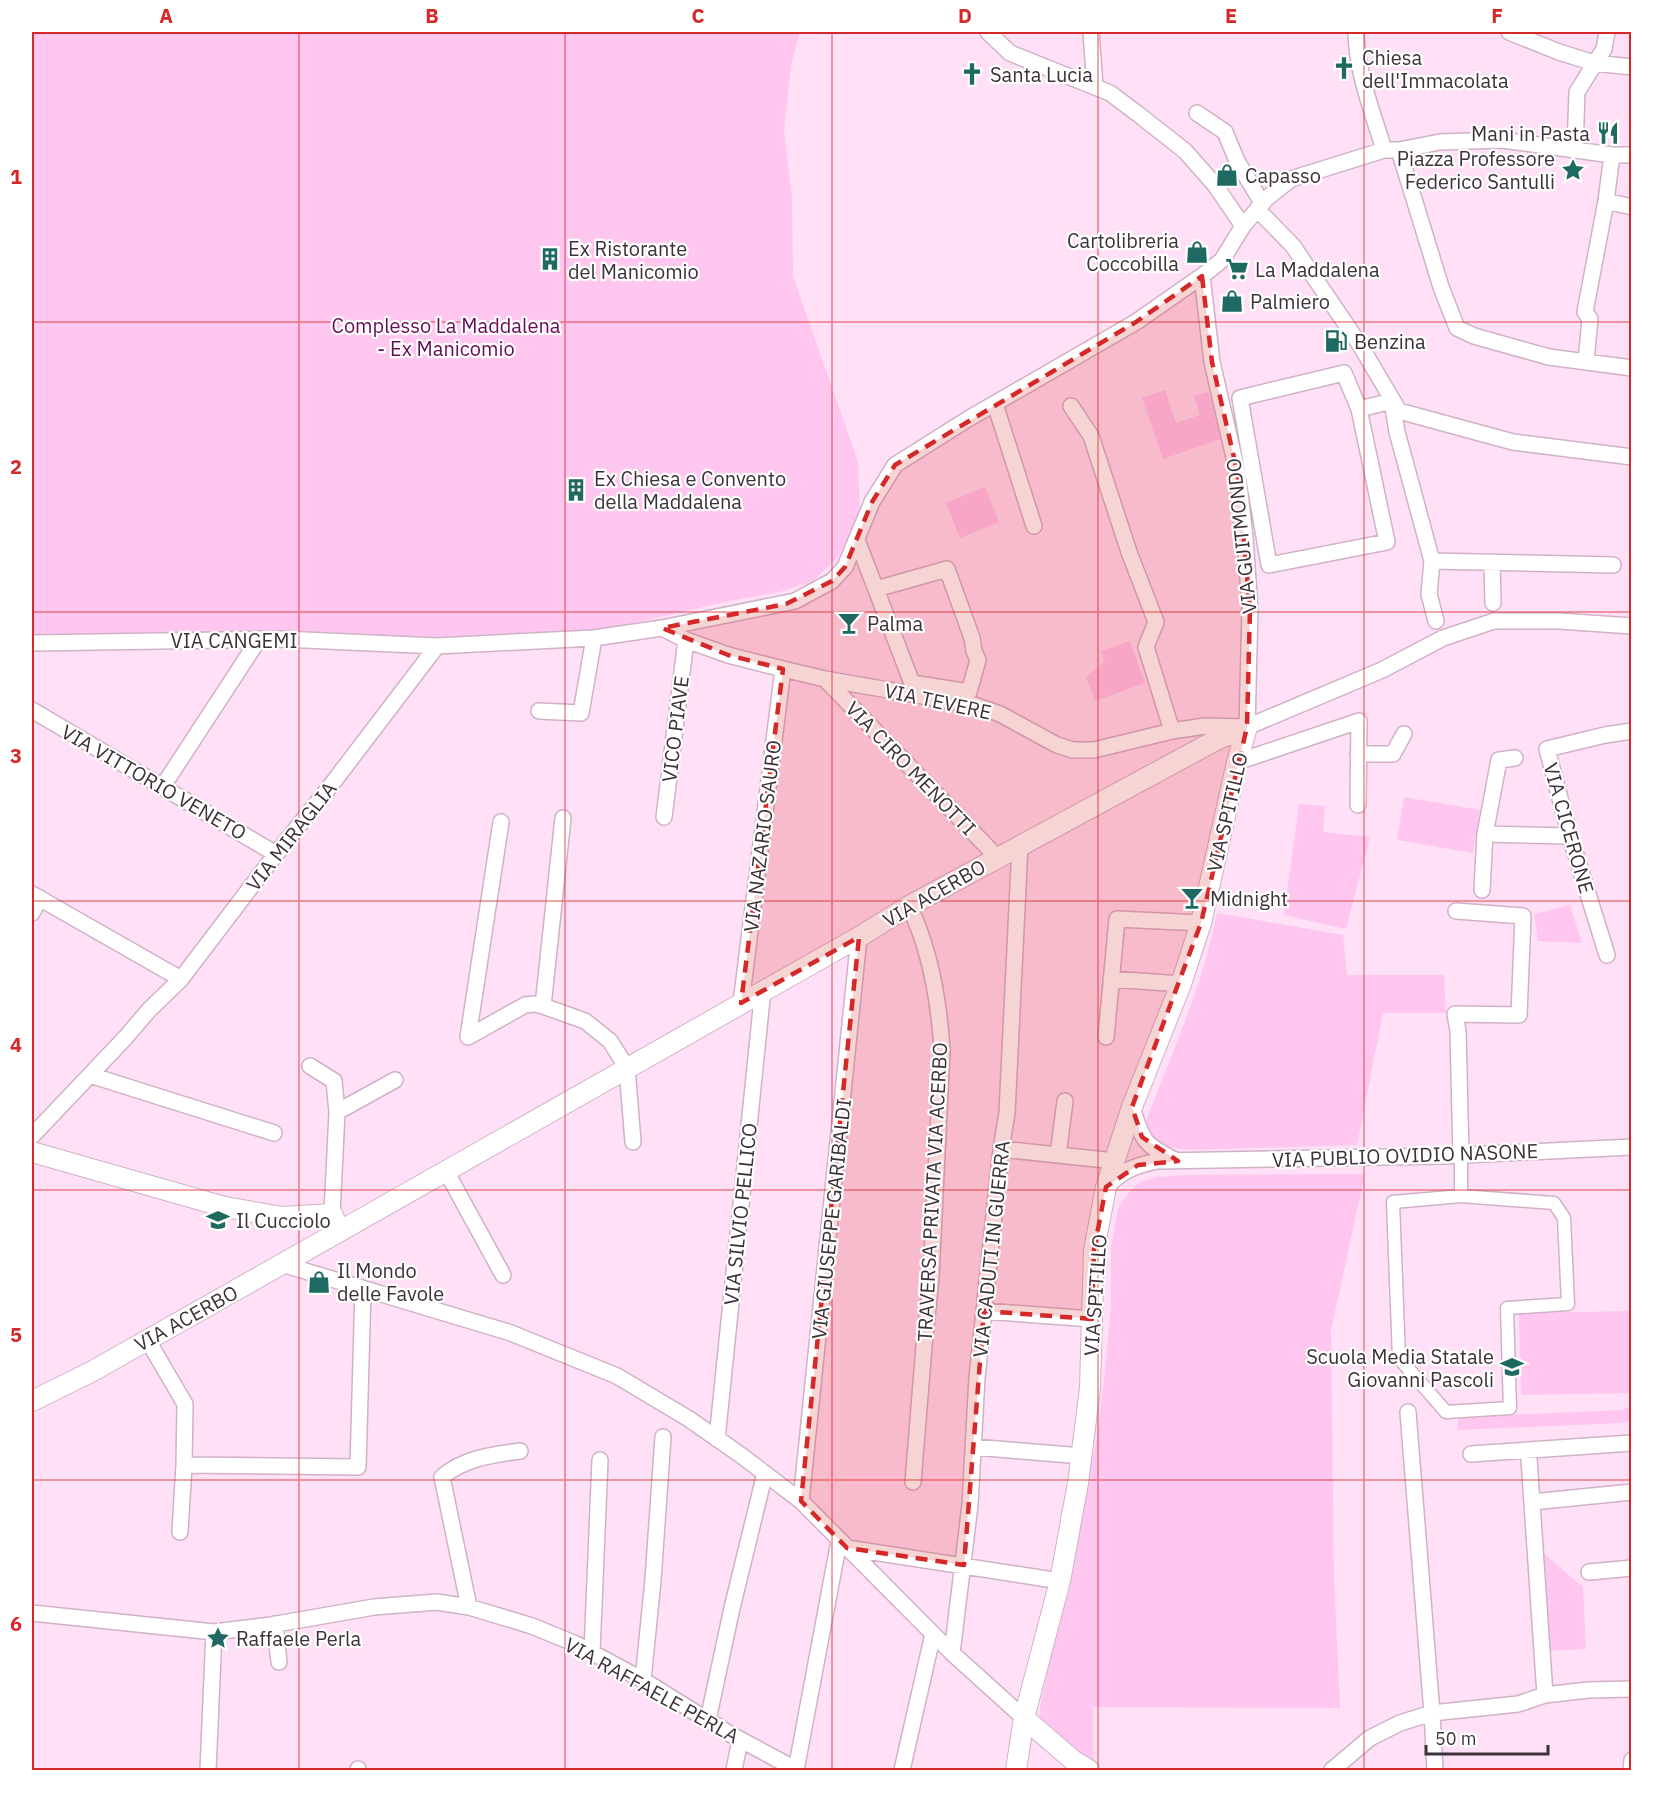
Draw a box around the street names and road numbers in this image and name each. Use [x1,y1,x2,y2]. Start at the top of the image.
street label: VIA GUITMONDO [1219,457,1263,615]
street label: VIA CANGEMI [171,627,297,654]
street label: VICO PIAVE [655,674,695,784]
street label: VIA TEVERE [882,676,994,726]
street label: VIA CIRO MENOTTI [840,695,982,841]
street label: VIA VITTORIO VENETO [57,718,251,846]
street label: VIA NAZARIO SAURO [737,738,787,934]
street label: VIA SPITILLO [1200,749,1254,875]
street label: VIA CICERONE [1537,759,1601,897]
street label: VIA MIRAGLIA [240,776,342,896]
street label: VIA ACERBO [878,853,990,933]
street label: TRAVERSA PRIVATA VIA ACERBO [911,1042,953,1342]
street label: VIA GIUSEPPE GARIBALDI [805,1097,857,1341]
street label: VIA SILVIO PELLICO [717,1121,763,1307]
street label: VIA PUBLIO OVIDIO NASONE [1271,1137,1539,1173]
street label: VIA CADUTI IN GUERRA [966,1139,1016,1359]
street label: VIA SPITILLO [1077,1233,1113,1357]
street label: VIA ACERBO [129,1278,243,1358]
street label: VIA RAFFAELE PERLA [560,1631,744,1749]

